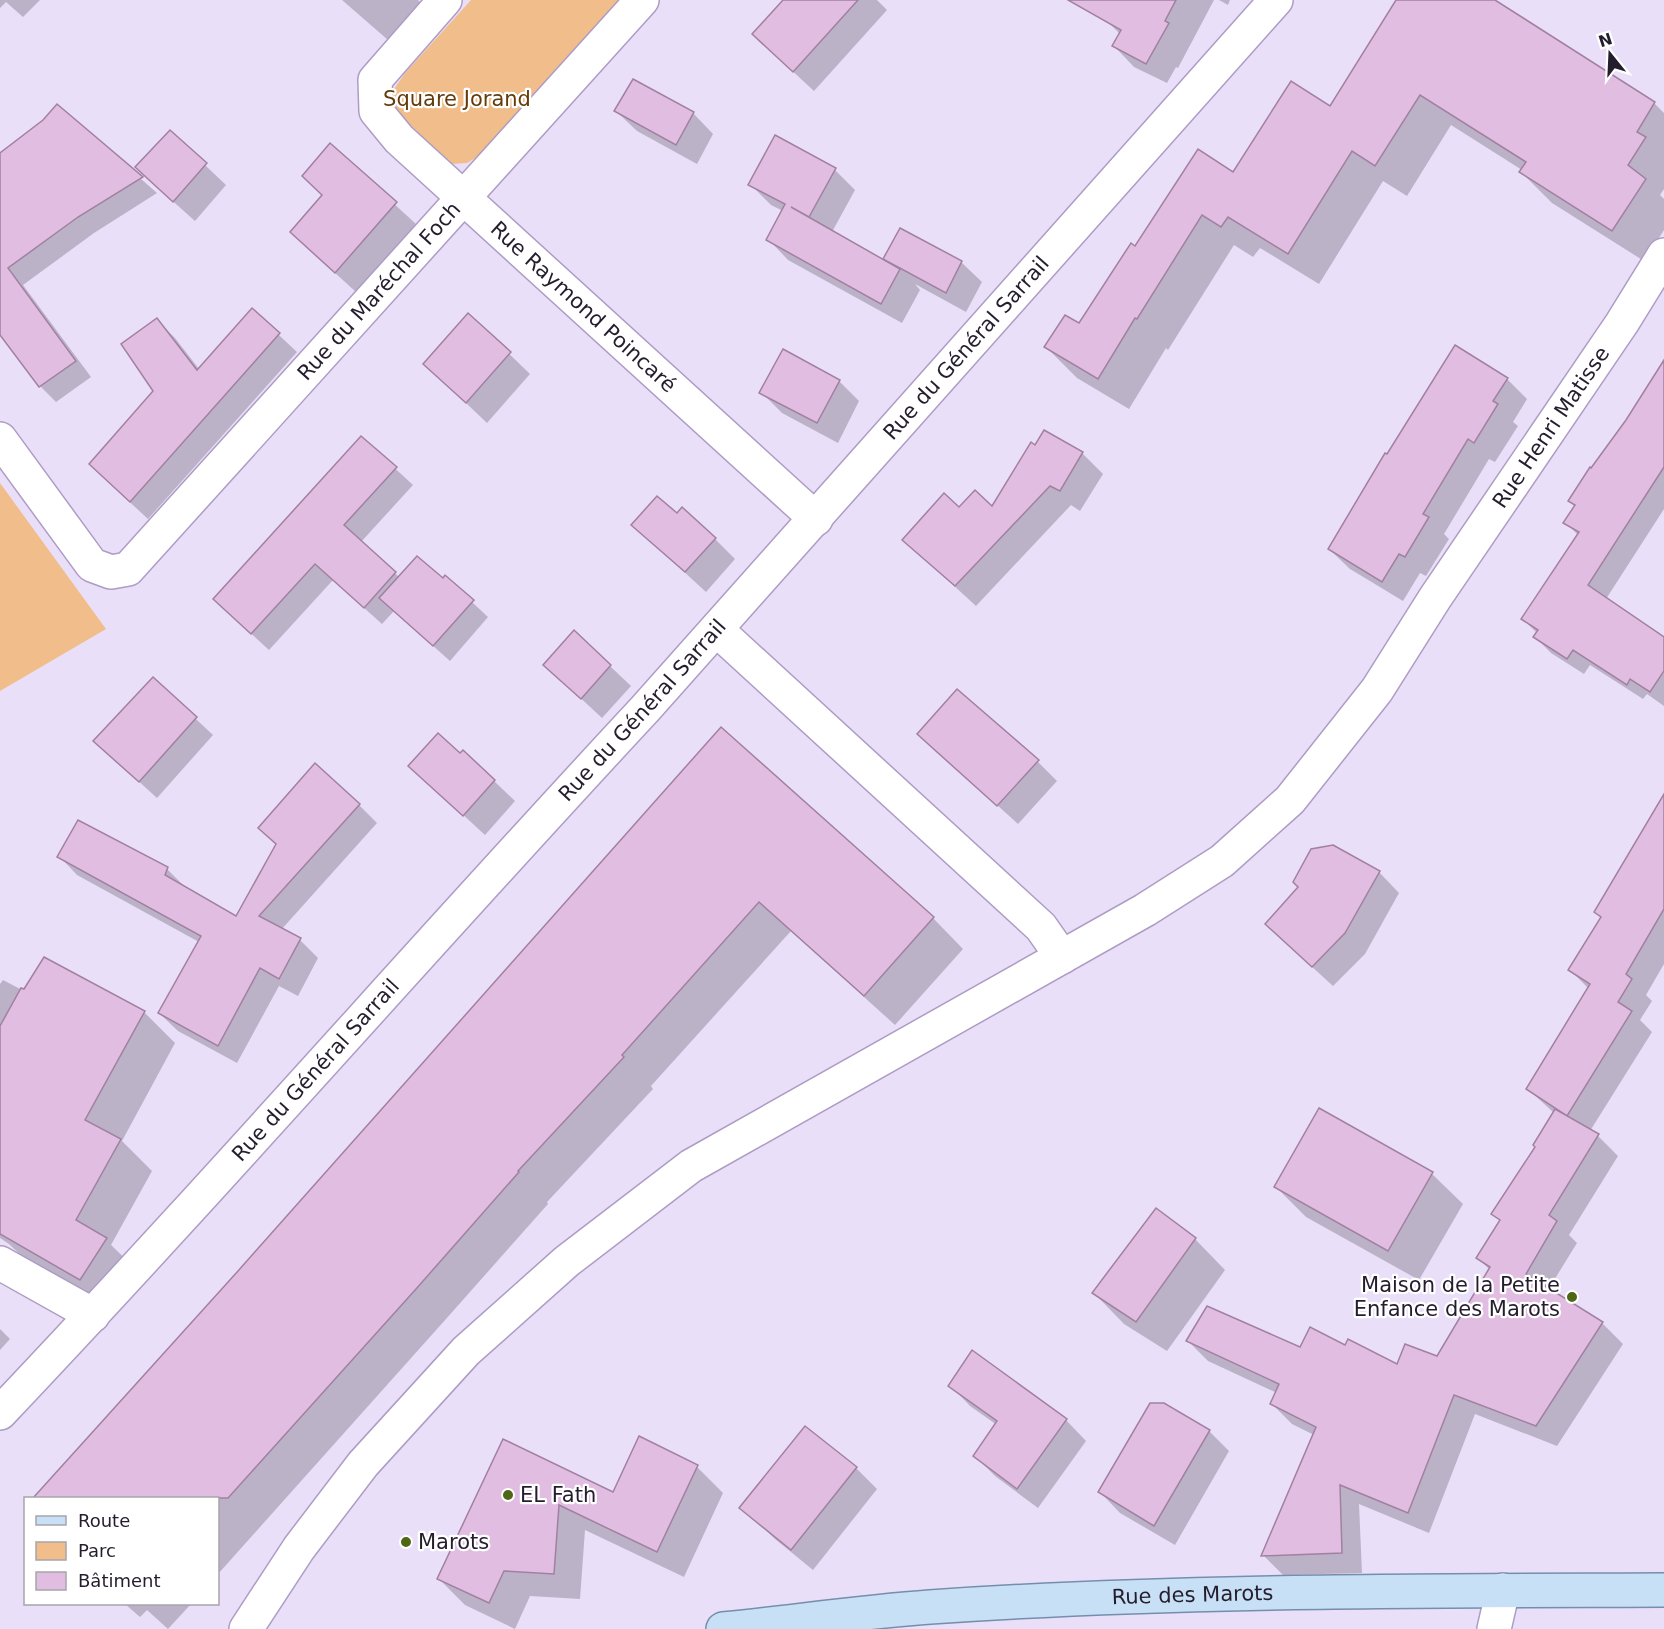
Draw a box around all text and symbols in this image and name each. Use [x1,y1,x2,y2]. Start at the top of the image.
north arrow [1580,24,1640,84]
text: N [1596,29,1615,51]
park label: Square Jorand [383,87,531,111]
street label: Rue du Maréchal Foch [293,197,465,385]
street label: Rue Raymond Poincaré [486,217,681,397]
street label: Rue du Général Sarrail [878,252,1054,445]
street label: Rue Henri Matisse [1488,342,1614,513]
street label: Rue du Général Sarrail [554,615,731,806]
street label: Rue du Général Sarrail [227,974,404,1166]
place label: Maison de la Petite Enfance des Marots [1354,1273,1560,1321]
marker: Maison de la Petite Enfance des Marots [1565,1290,1579,1304]
place label: EL Fath [520,1483,596,1507]
marker: EL Fath [501,1488,515,1502]
legend [24,1497,219,1605]
text: Route [78,1510,130,1531]
place label: Marots [418,1530,489,1554]
marker: Marots [399,1535,413,1549]
text: Parc [78,1540,116,1561]
text: Bâtiment [78,1570,161,1591]
street label: Rue des Marots [1111,1581,1274,1609]

